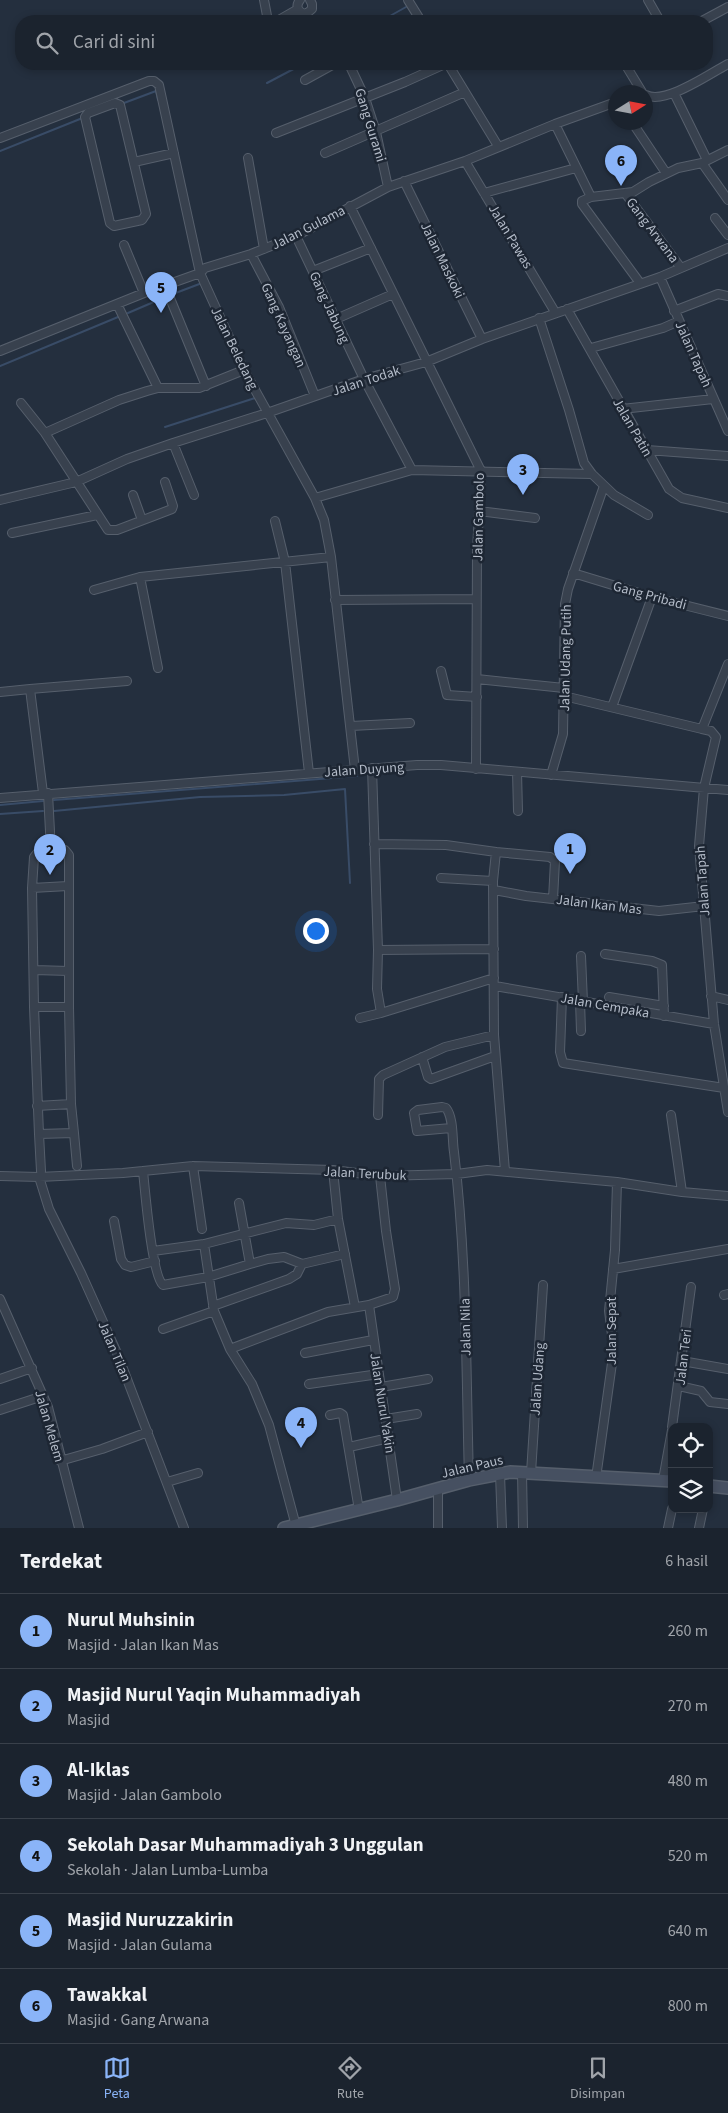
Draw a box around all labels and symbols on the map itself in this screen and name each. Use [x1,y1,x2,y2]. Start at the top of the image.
north arrow [608,85,653,130]
street label: Gang Gurami [349,86,391,165]
pin: 6 [605,145,637,186]
street label: Gang Arwana [621,194,684,268]
street label: Jalan Pawas [483,200,537,273]
street label: Jalan Gulama [268,201,349,255]
street label: Jalan Maskoki [415,219,469,302]
street label: Gang Jabung [304,268,354,347]
pin: 5 [145,272,177,313]
street label: Gang Kayangan [255,280,311,371]
street label: Jalan Beledang [205,304,263,393]
street label: Jalan Tapah [670,318,717,391]
street label: Jalan Todak [330,360,403,401]
street label: Jalan Patin [607,394,657,461]
pin: 3 [507,454,539,495]
street label: Jalan Gambolo [468,473,490,562]
street label: Gang Pribadi [611,577,689,615]
street label: Jalan Udang Putih [555,604,577,712]
street label: Jalan Duyung [323,757,405,783]
pin: 1 [554,833,586,874]
pin: 2 [34,834,66,875]
street label: Jalan Tapah [691,845,715,917]
street label: Jalan Ikan Mas [555,890,643,920]
your location [303,918,329,944]
street label: Jalan Cempaka [559,988,651,1024]
street label: Jalan Terubuk [323,1162,407,1186]
street label: Jalan Sepat [602,1297,622,1365]
street label: Jalan Nila [455,1298,477,1356]
street label: Jalan Tilan [92,1318,136,1385]
street label: Jalan Teri [671,1328,697,1386]
street label: Jalan Udang [525,1342,551,1416]
street label: Jalan Nurul Yakin [364,1352,400,1455]
street label: Jalan Melem [29,1388,69,1465]
pin: 4 [285,1407,317,1448]
street label: Jalan Paus [439,1450,505,1484]

